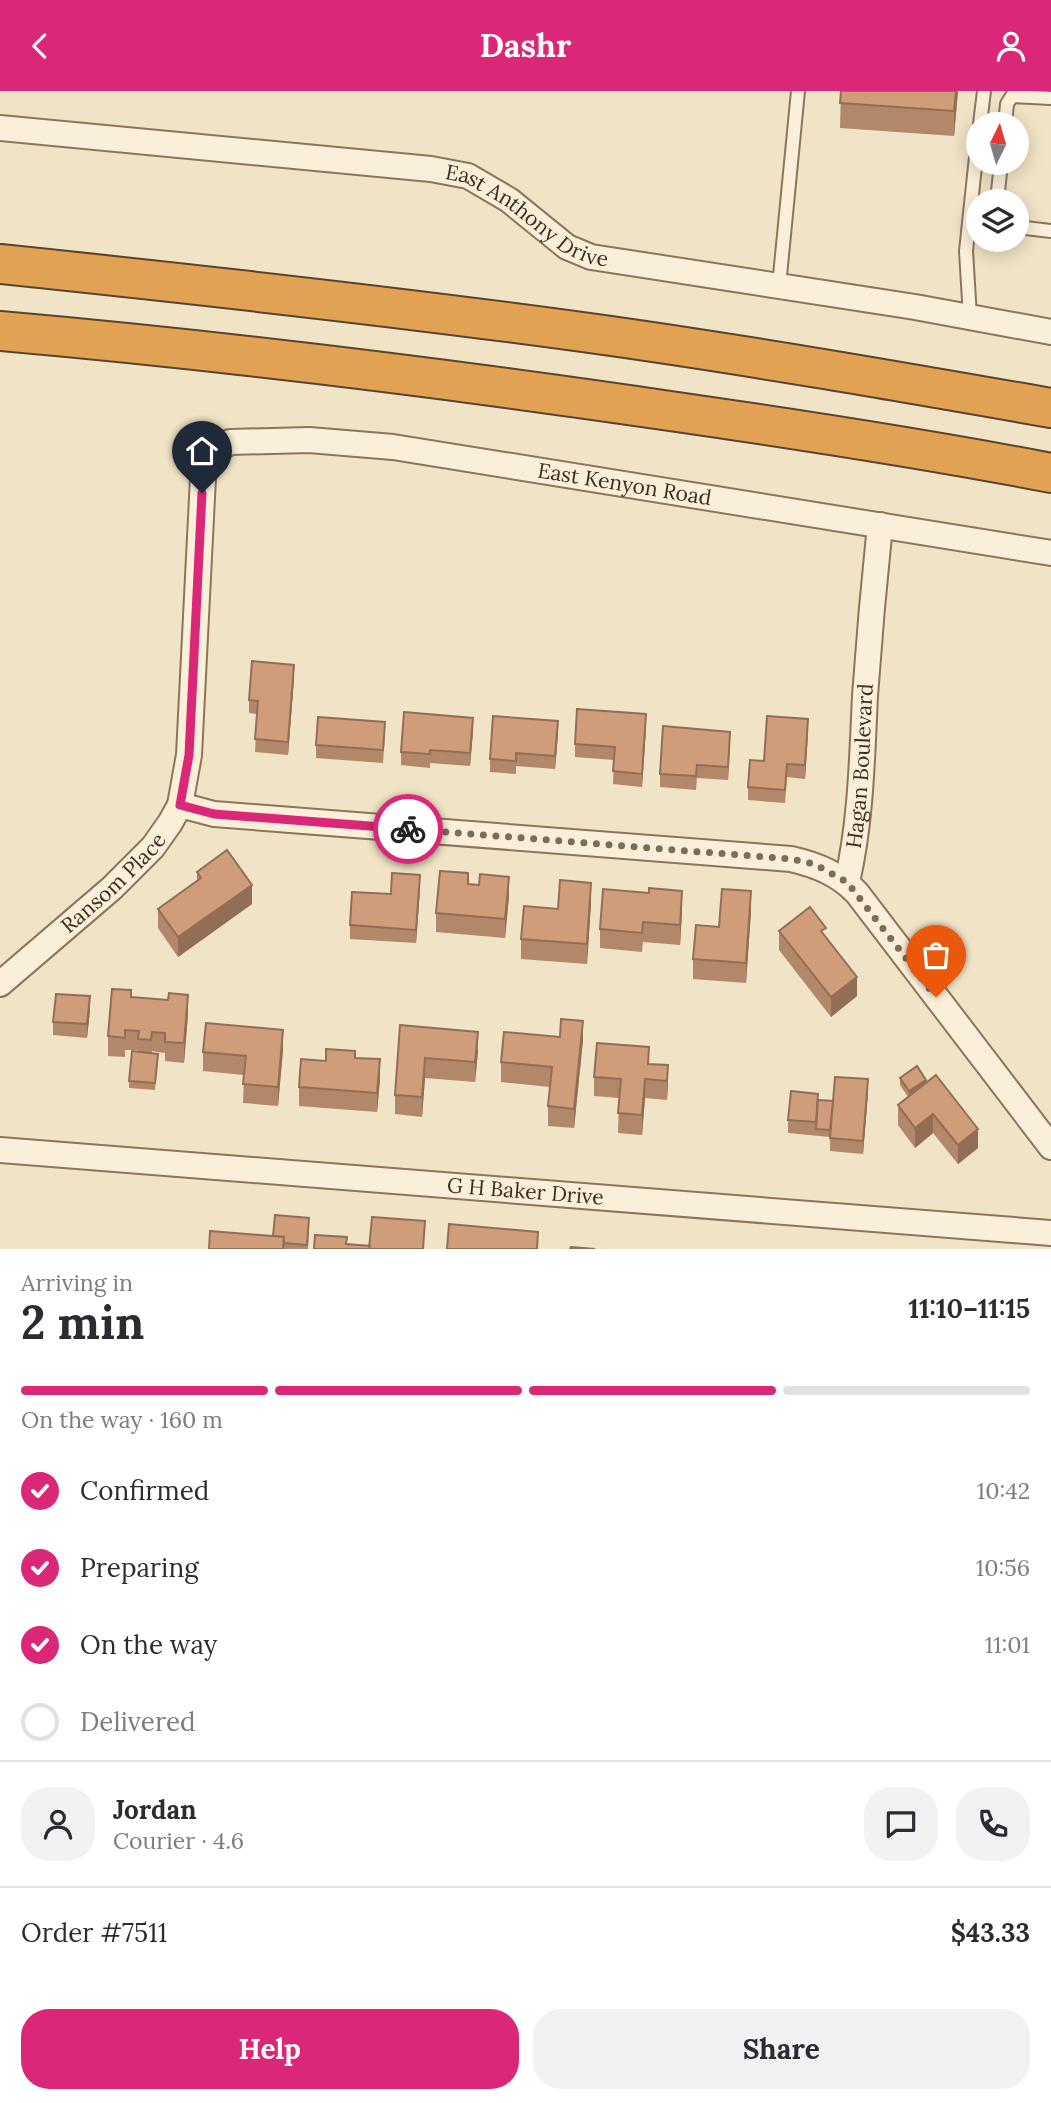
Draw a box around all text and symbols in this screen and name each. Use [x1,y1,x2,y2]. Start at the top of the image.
text: Dashr [480,25,571,66]
icon: back [21,27,59,65]
icon: person [992,27,1030,65]
north arrow [966,112,1029,175]
map controls [966,112,1029,252]
street label: East Anthony Drive [443,158,610,272]
button: layers [966,189,1029,252]
pin [172,421,232,493]
icon: home [183,432,221,470]
street label: East Kenyon Road [536,457,713,511]
street label: Hagan Boulevard [840,682,879,850]
courier [373,794,443,864]
icon: bike [389,810,427,848]
street label: Ransom Place [55,828,172,939]
pin [906,925,966,997]
icon: bag [917,936,955,974]
street label: G H Baker Drive [446,1171,605,1211]
text: Arriving in [21,1268,133,1297]
text: 11:10–11:15 [908,1292,1030,1325]
text: 2 min [21,1293,144,1352]
text: On the way · 160 m [21,1405,223,1434]
icon: check [21,1472,59,1510]
text: Confirmed [80,1474,209,1507]
text: 10:42 [977,1476,1030,1505]
icon: check [21,1549,59,1587]
text: Preparing [80,1551,199,1584]
text: 10:56 [976,1553,1030,1582]
icon: check [21,1626,59,1664]
text: On the way [80,1628,217,1661]
text: 11:01 [985,1630,1030,1659]
text: Delivered [80,1705,196,1738]
button: person [21,1787,95,1861]
button: chat [864,1787,938,1861]
button: phone [956,1787,1030,1861]
text: Jordan [113,1793,197,1826]
text: Courier · 4.6 [113,1826,244,1855]
text: Order #7511 [21,1916,167,1949]
text: $43.33 [951,1916,1030,1949]
button: Help [21,2009,519,2089]
button: Share [533,2009,1030,2089]

